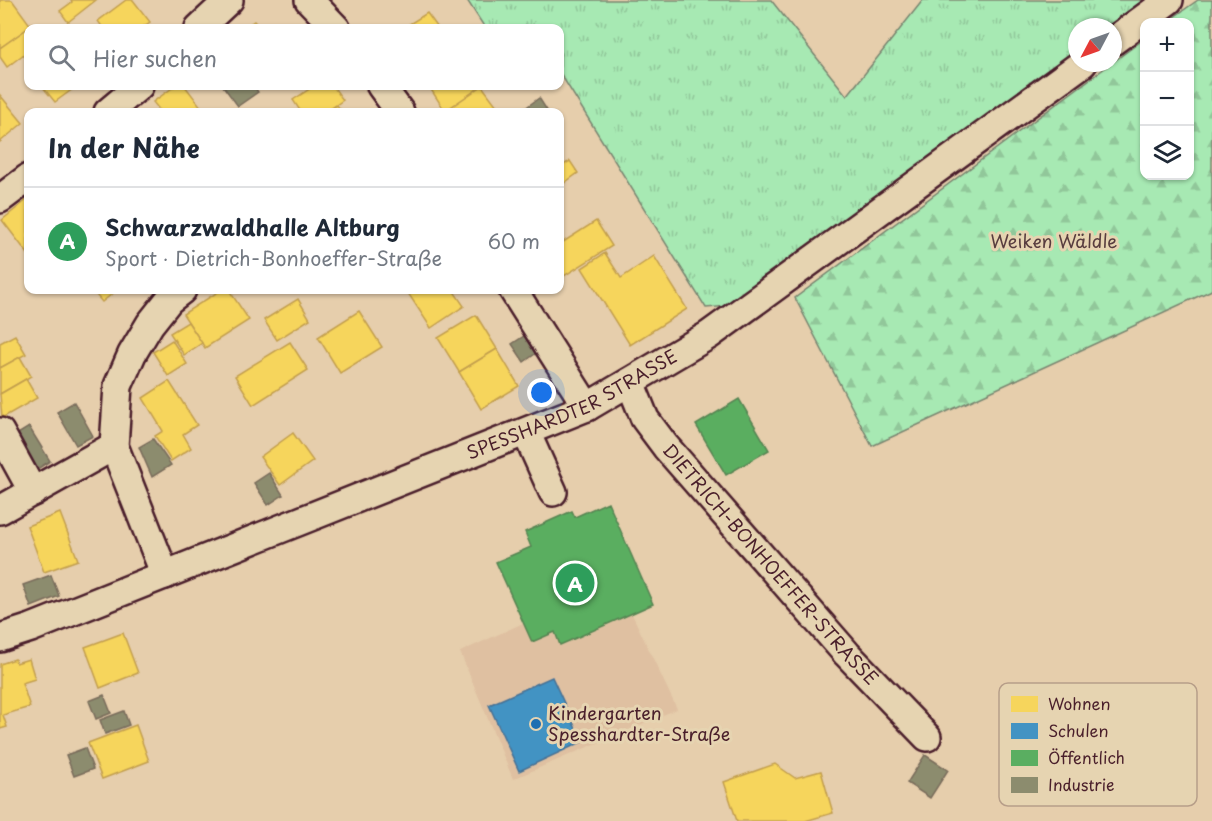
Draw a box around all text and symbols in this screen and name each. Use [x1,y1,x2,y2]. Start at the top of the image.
north arrow [1068,18,1122,72]
map controls [1140,18,1194,180]
button: + [1140,18,1194,72]
search box [24,24,564,90]
icon: search [45,41,78,74]
text: Hier suchen [93,41,217,74]
button: − [1140,72,1194,126]
button: layers [1140,126,1194,180]
text: In der Nähe [48,128,200,167]
text: Schwarzwaldhalle Altburg [105,210,400,243]
text: A [60,226,75,256]
text: 60 m [488,226,540,256]
park label: Weiken Wäldle [991,227,1117,254]
text: Sport · Dietrich-Bonhoeffer-Straße [105,243,442,273]
street label: SPESSHARDTER STRASSE [462,342,682,466]
your location [527,378,556,407]
street label: DIETRICH-BONHOEFFER-STRASSE [657,437,885,691]
pin: A [556,560,594,606]
legend [999,683,1197,806]
text: Wohnen [1048,691,1111,715]
place label: Kindergarten Spesshardter-Straße [548,699,730,747]
marker: Kindergarten Spesshardter-Straße [529,717,543,731]
text: Schulen [1048,718,1109,742]
text: Öffentlich [1048,745,1125,769]
text: Industrie [1048,772,1115,796]

